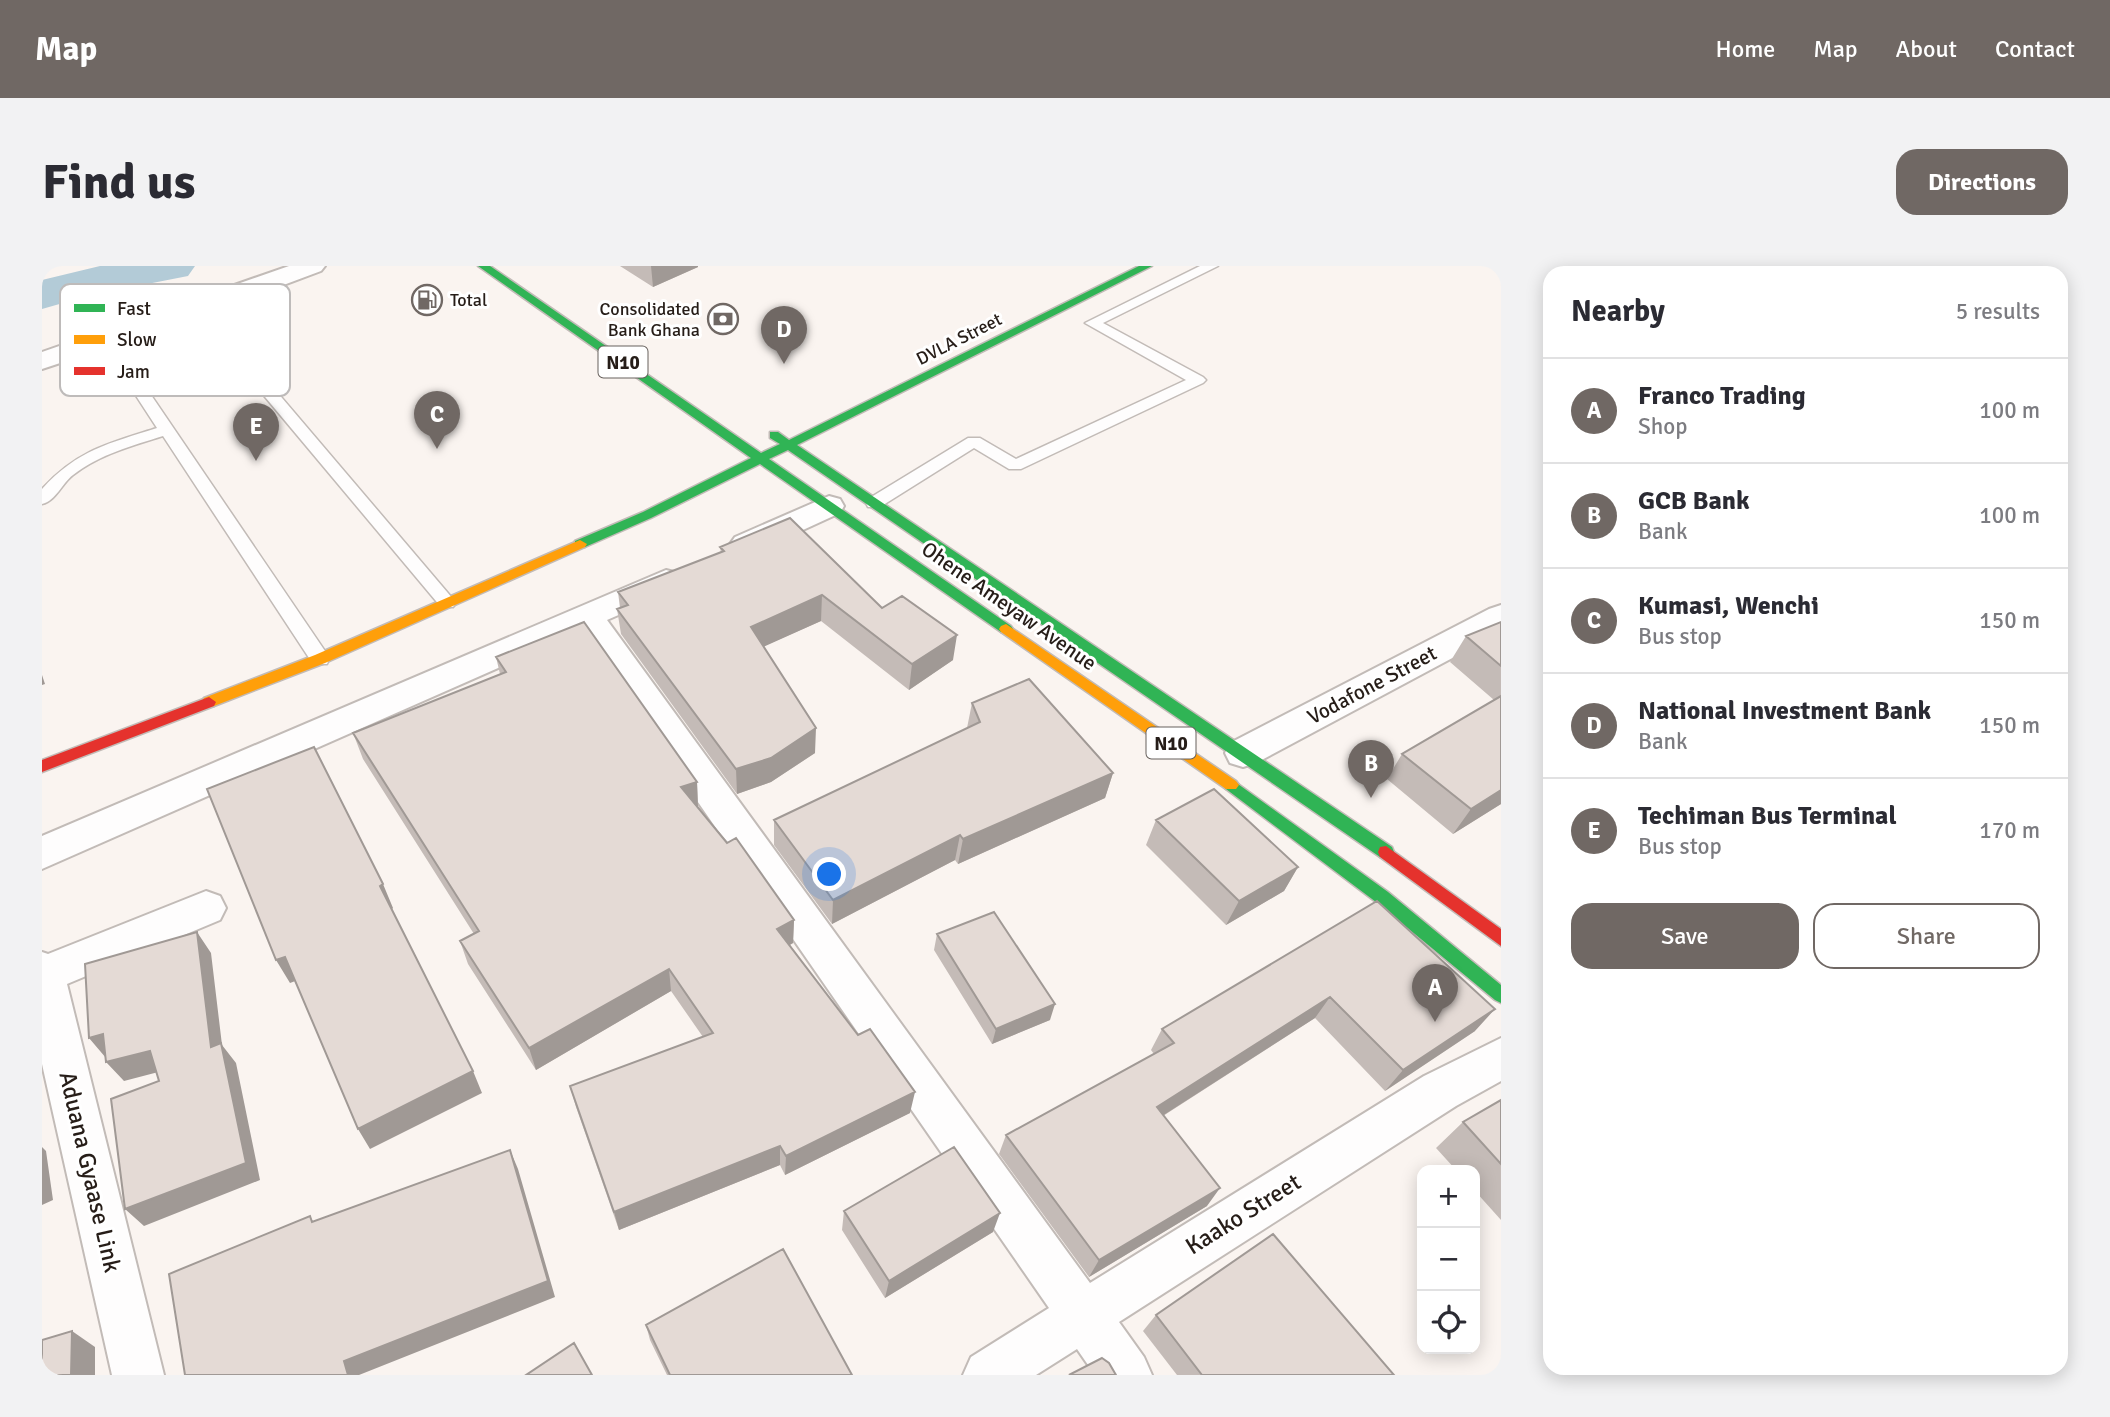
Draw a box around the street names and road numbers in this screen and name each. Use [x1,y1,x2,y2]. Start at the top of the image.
street label: DVLA Street [913,308,1005,370]
road number: N10 [598,346,648,377]
street label: Ohene Ameyaw Avenue [917,536,1101,676]
street label: Vodafone Street [1303,640,1441,730]
road number: N10 [1146,728,1196,758]
street label: Aduana Gyaase Link [52,1069,128,1275]
street label: Kaako Street [1180,1167,1306,1261]

